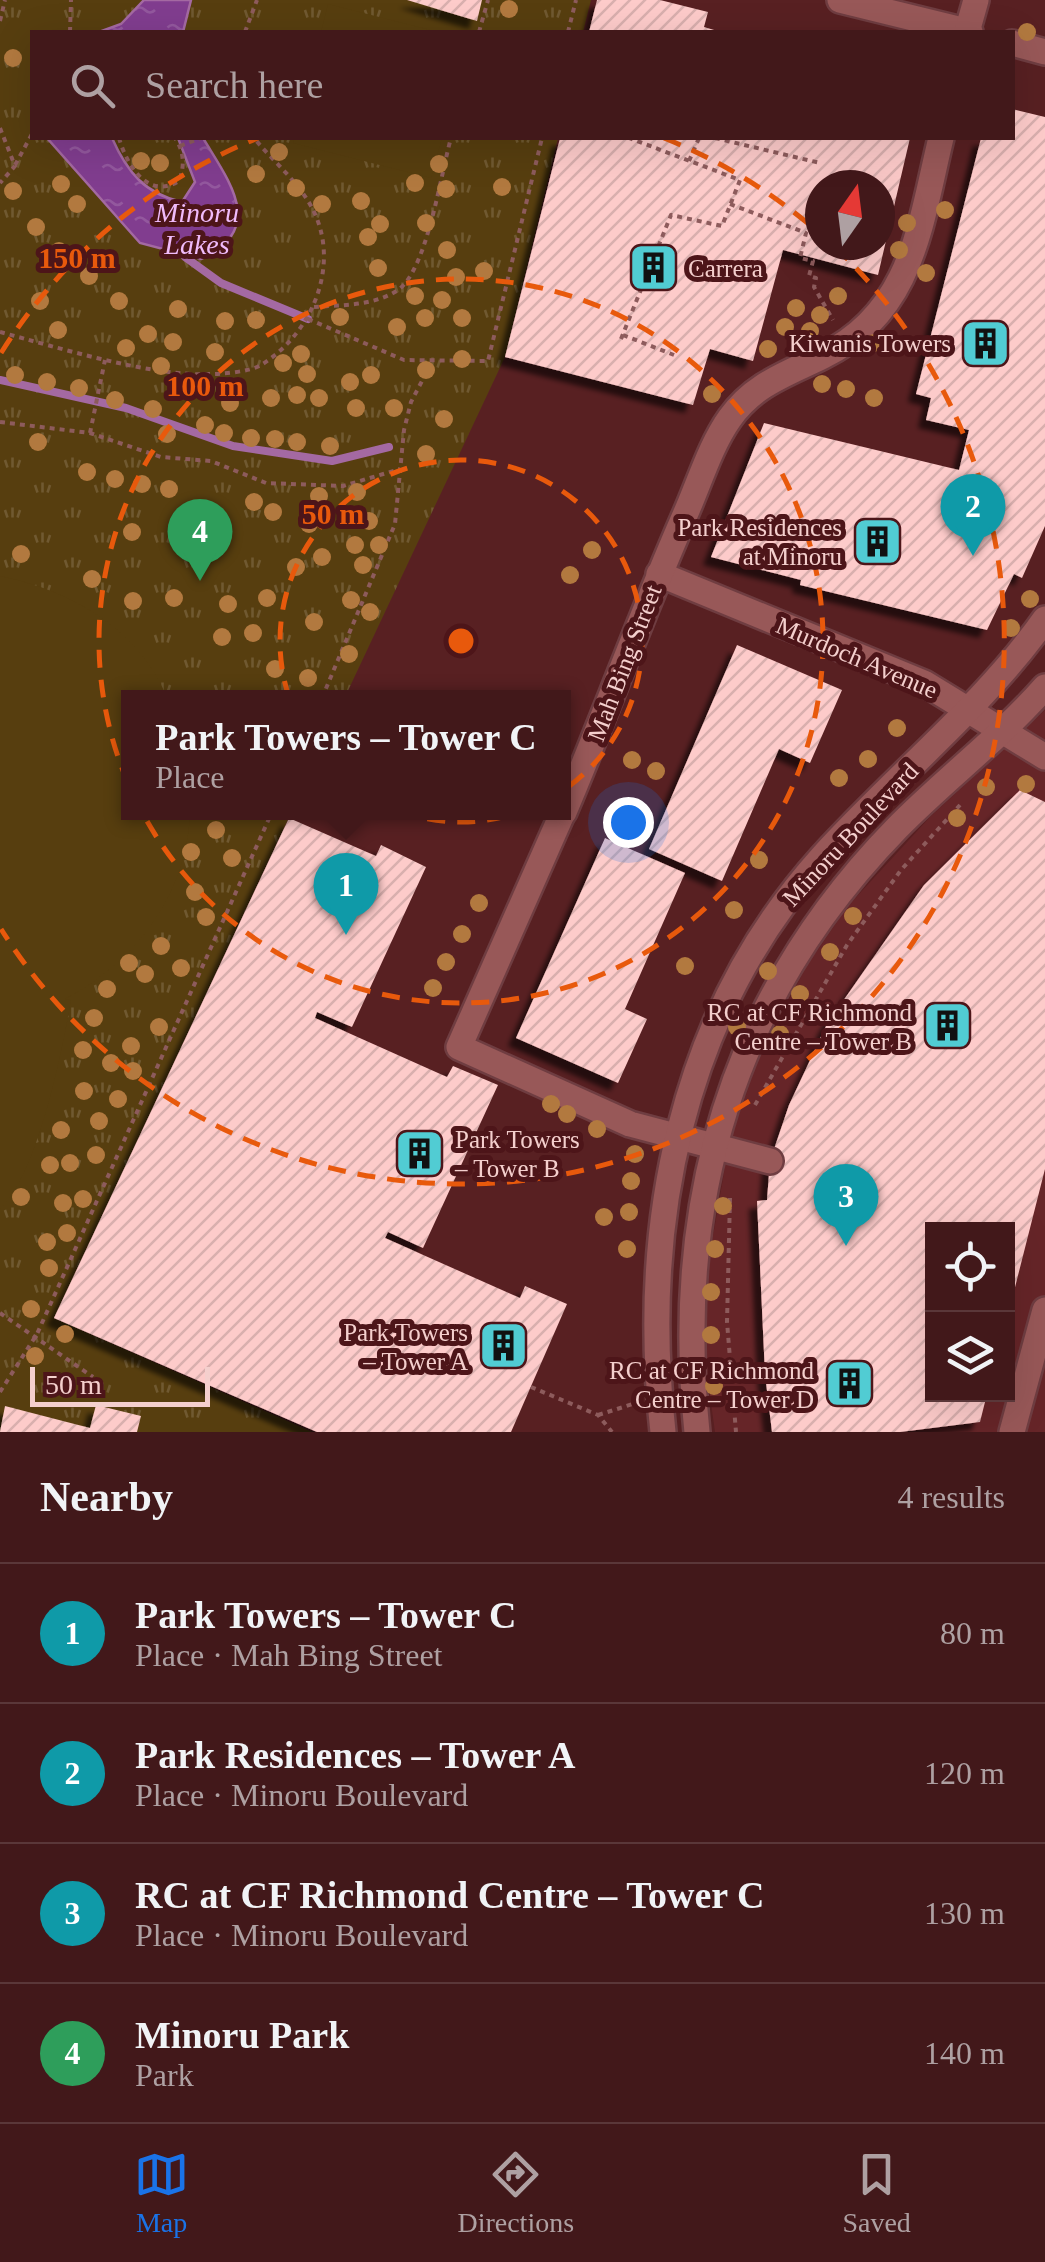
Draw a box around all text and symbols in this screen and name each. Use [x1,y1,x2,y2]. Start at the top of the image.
search box [30,30,1015,140]
icon: search [65,58,120,113]
text: Search here [145,64,323,106]
north arrow [805,170,895,260]
water label: Minoru Lakes [154,197,239,260]
text: 150 m [38,241,116,274]
building icon: Carrera [627,242,679,294]
place label: Carrera [688,255,763,282]
building icon: Kiwanis Towers [960,317,1012,369]
place label: Kiwanis Towers [789,330,951,357]
text: 100 m [166,369,244,402]
pin: 2 [940,474,1006,556]
text: 50 m [302,497,364,530]
pin: 4 [168,498,232,581]
place label: Park Residences at Minoru [677,514,842,570]
building icon: Park Residences at Minoru [851,515,903,567]
street label: Mah Bing Street [582,581,667,745]
street label: Murdoch Avenue [772,611,941,704]
centre of rings [443,623,479,659]
popup [121,690,571,820]
text: Park Towers – Tower C [155,716,537,758]
street label: Minoru Boulevard [777,757,924,911]
text: Place [155,759,225,795]
your location [603,797,654,848]
pin: 1 [314,852,378,935]
place label: RC at CF Richmond Centre – Tower B [707,999,912,1055]
building icon: RC at CF Richmond Centre – Tower B [921,1000,973,1052]
place label: Park Towers – Tower B [454,1126,580,1182]
building icon: Park Towers – Tower B [394,1127,446,1179]
pin: 3 [814,1164,878,1246]
map controls [925,1222,1015,1402]
button: locate [925,1222,1015,1312]
button: layers [925,1312,1015,1402]
place label: Park Towers – Tower A [343,1319,468,1375]
building icon: Park Towers – Tower A [477,1320,529,1372]
place label: RC at CF Richmond Centre – Tower D [609,1357,814,1413]
building icon: RC at CF Richmond Centre – Tower D [823,1358,875,1410]
scale bar [30,1362,210,1406]
text: 50 m [45,1369,102,1400]
text: Nearby [40,1474,173,1520]
text: 4 results [897,1479,1005,1515]
text: Park Towers – Tower C [135,1594,516,1636]
text: 1 [65,1615,81,1651]
text: 80 m [940,1615,1005,1651]
text: Place · Mah Bing Street [135,1637,442,1673]
text: Park Residences – Tower A [135,1734,576,1776]
text: 2 [65,1755,81,1791]
text: 120 m [924,1755,1005,1791]
text: Place · Minoru Boulevard [135,1777,468,1813]
text: RC at CF Richmond Centre – Tower C [135,1874,764,1916]
text: 3 [65,1895,81,1931]
text: 130 m [924,1895,1005,1931]
text: Place · Minoru Boulevard [135,1917,468,1953]
text: Minoru Park [135,2014,349,2056]
text: 4 [65,2035,81,2071]
text: 140 m [924,2035,1005,2071]
text: Park [135,2057,194,2093]
tab: Map [134,2147,189,2239]
tab: Directions [457,2147,574,2239]
tab: Saved [842,2147,911,2239]

